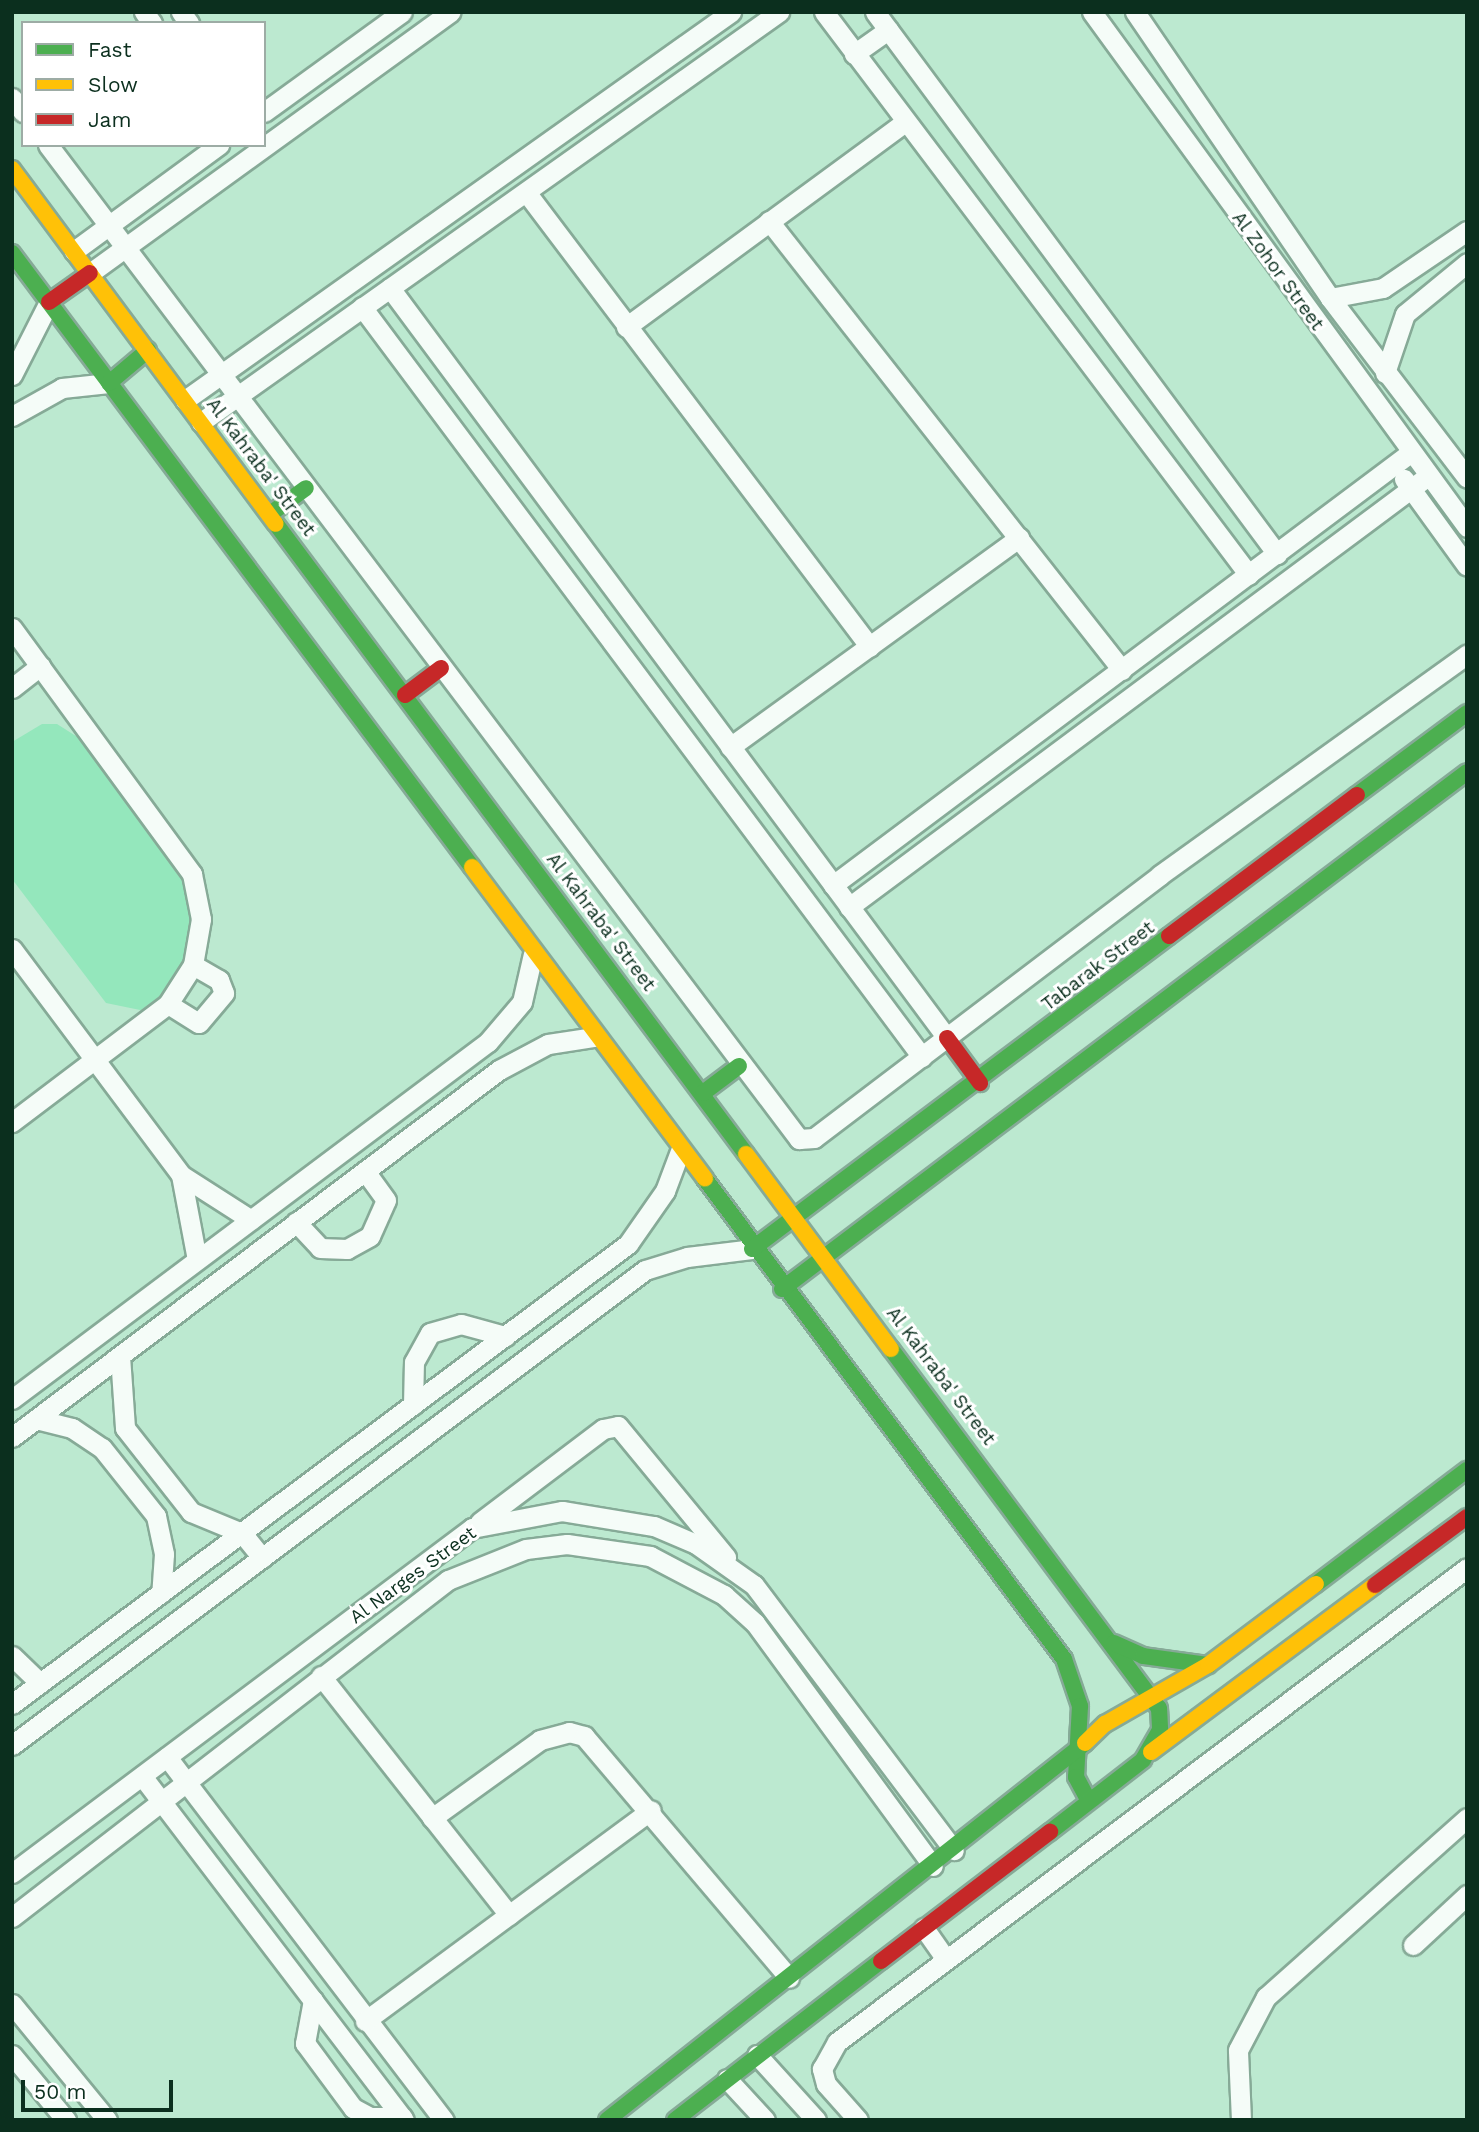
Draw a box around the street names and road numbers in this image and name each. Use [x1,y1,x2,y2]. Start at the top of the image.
street label: Al Zohor Street [1227,207,1329,335]
street label: Al Kahraba' Street [201,393,321,541]
street label: Al Kahraba' Street [541,848,661,996]
street label: Tabarak Street [1037,916,1159,1016]
street label: Al Kahraba' Street [881,1302,1001,1450]
street label: Al Narges Street [345,1521,481,1629]

